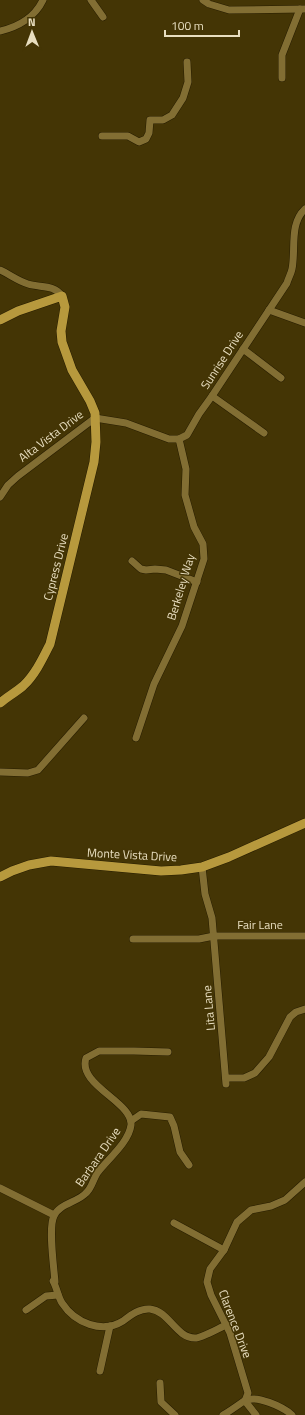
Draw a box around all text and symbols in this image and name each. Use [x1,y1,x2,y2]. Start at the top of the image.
north arrow [12,12,52,52]
scale bar [165,12,239,38]
text: N [28,14,36,30]
text: 100 m [171,16,204,35]
street label: Sunrise Drive [195,327,248,393]
street label: Alta Vista Drive [14,405,87,466]
street label: Cypress Drive [38,531,73,602]
street label: Berkeley Way [161,551,200,622]
street label: Monte Vista Drive [87,843,177,866]
street label: Fair Lane [237,915,283,934]
street label: Lita Lane [197,985,220,1032]
street label: Barbara Drive [70,1123,125,1190]
street label: Clarence Drive [214,1287,257,1361]

